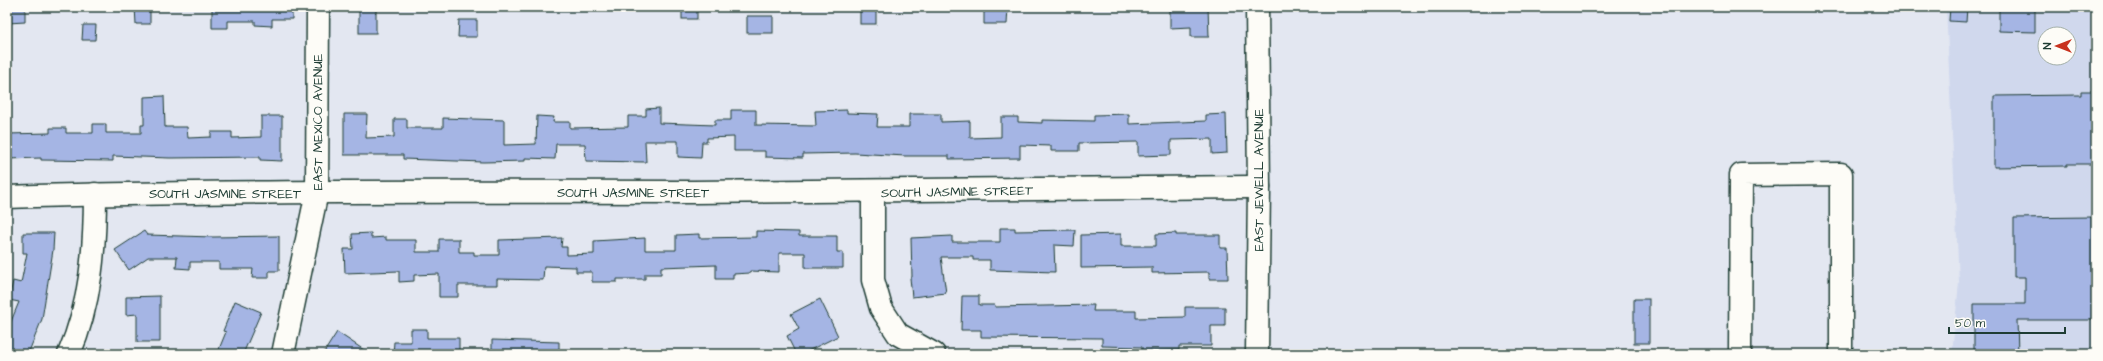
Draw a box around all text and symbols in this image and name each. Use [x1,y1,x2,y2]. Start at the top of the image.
north arrow [2037,26,2077,66]
text: N [2040,42,2055,49]
street label: EAST MEXICO AVENUE [309,54,327,190]
street label: EAST JEWELL AVENUE [1250,108,1268,251]
street label: SOUTH JASMINE STREET [881,182,1034,202]
street label: SOUTH JASMINE STREET [557,184,710,202]
street label: SOUTH JASMINE STREET [149,185,302,203]
scale bar [1949,309,2065,335]
text: 50 m [1955,315,1986,332]

